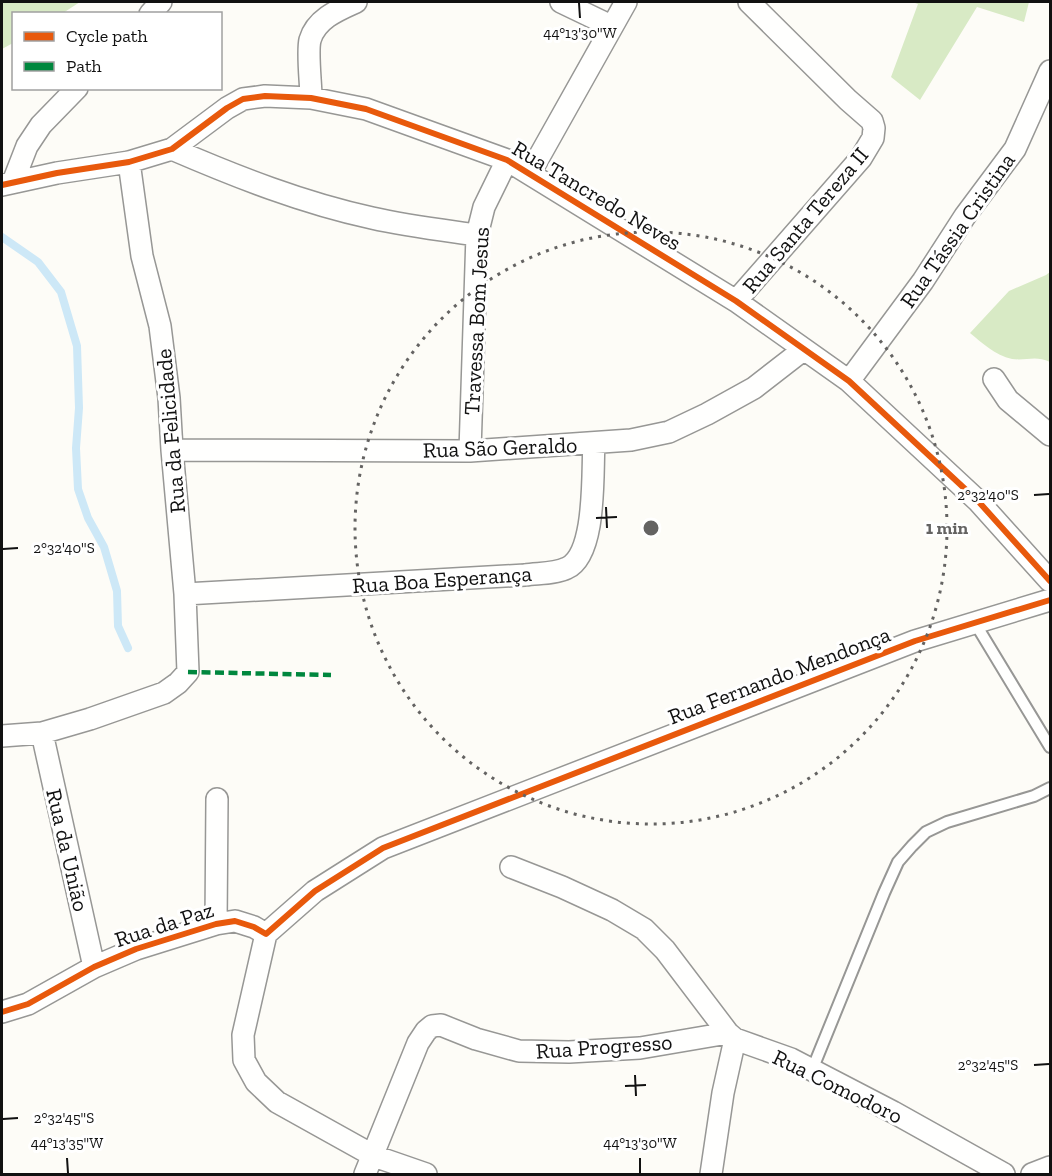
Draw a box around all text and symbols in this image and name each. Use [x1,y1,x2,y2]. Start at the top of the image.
legend [12,12,222,90]
text: 44°13'30"W [543,24,617,42]
text: Cycle path [66,25,148,47]
text: Path [66,55,102,77]
street label: Rua Tancredo Neves [508,134,686,256]
street label: Rua Santa Tereza II [737,142,874,299]
street label: Rua Tássia Cristina [894,147,1021,313]
street label: Travessa Bom Jesus [458,226,495,416]
street label: Rua da Felicidade [150,348,191,514]
street label: Rua São Geraldo [422,431,578,464]
text: 2°32'40"S [957,486,1019,504]
text: 1 min [926,517,969,539]
centre of rings [641,518,661,538]
text: 2°32'40"S [33,539,95,557]
street label: Rua Boa Esperança [351,560,533,599]
street label: Rua Fernando Mendonça [664,620,894,730]
street label: Rua da União [40,786,95,914]
street label: Rua da Paz [111,896,217,953]
street label: Rua Progresso [535,1028,673,1065]
street label: Rua Comodoro [768,1043,907,1130]
text: 2°32'45"S [958,1056,1018,1074]
text: 2°32'45"S [34,1109,94,1127]
text: 44°13'35"W [31,1134,103,1152]
text: 44°13'30"W [603,1134,677,1152]

